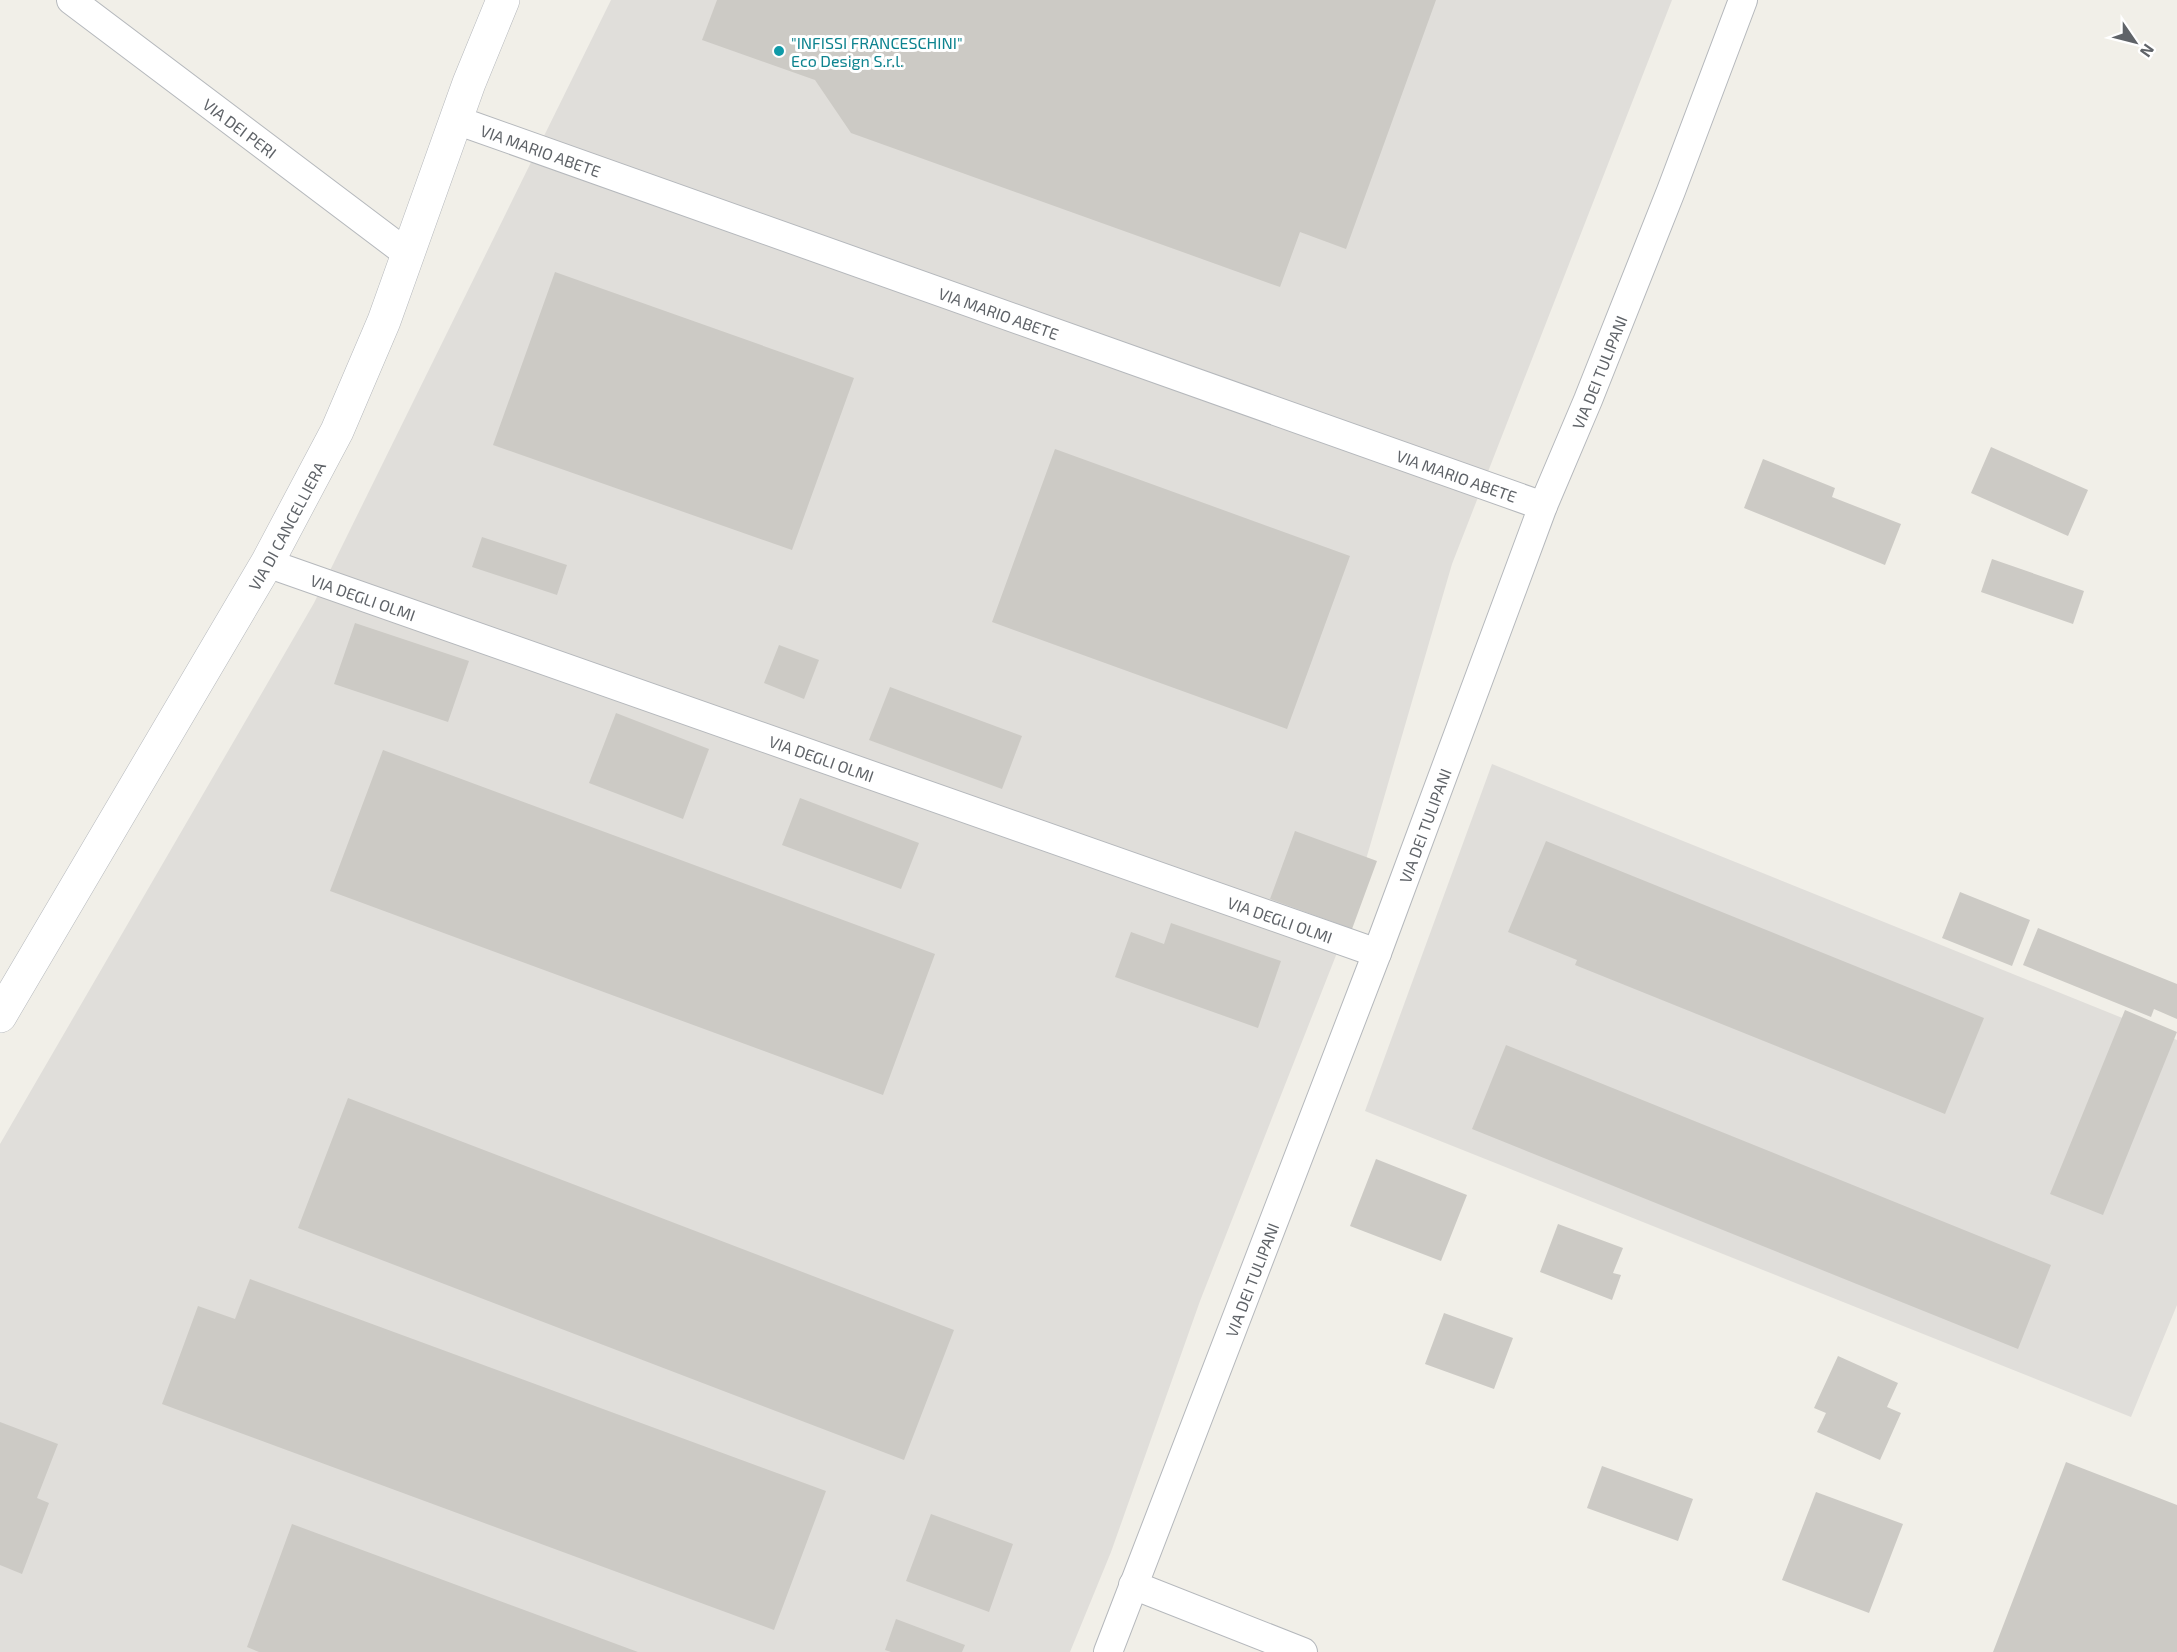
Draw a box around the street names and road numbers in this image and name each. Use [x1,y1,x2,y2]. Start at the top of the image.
street label: VIA DEI PERI [200,94,281,161]
street label: VIA MARIO ABETE [478,120,603,180]
street label: VIA MARIO ABETE [936,283,1061,343]
street label: VIA DEI TULIPANI [1567,312,1630,432]
street label: VIA MARIO ABETE [1394,445,1519,505]
street label: VIA DI CANCELLIERA [244,458,329,593]
street label: VIA DEGLI OLMI [308,570,418,624]
street label: VIA DEGLI OLMI [767,731,877,785]
street label: VIA DEI TULIPANI [1394,766,1454,885]
street label: VIA DEGLI OLMI [1225,892,1335,946]
street label: VIA DEI TULIPANI [1221,1220,1282,1339]

